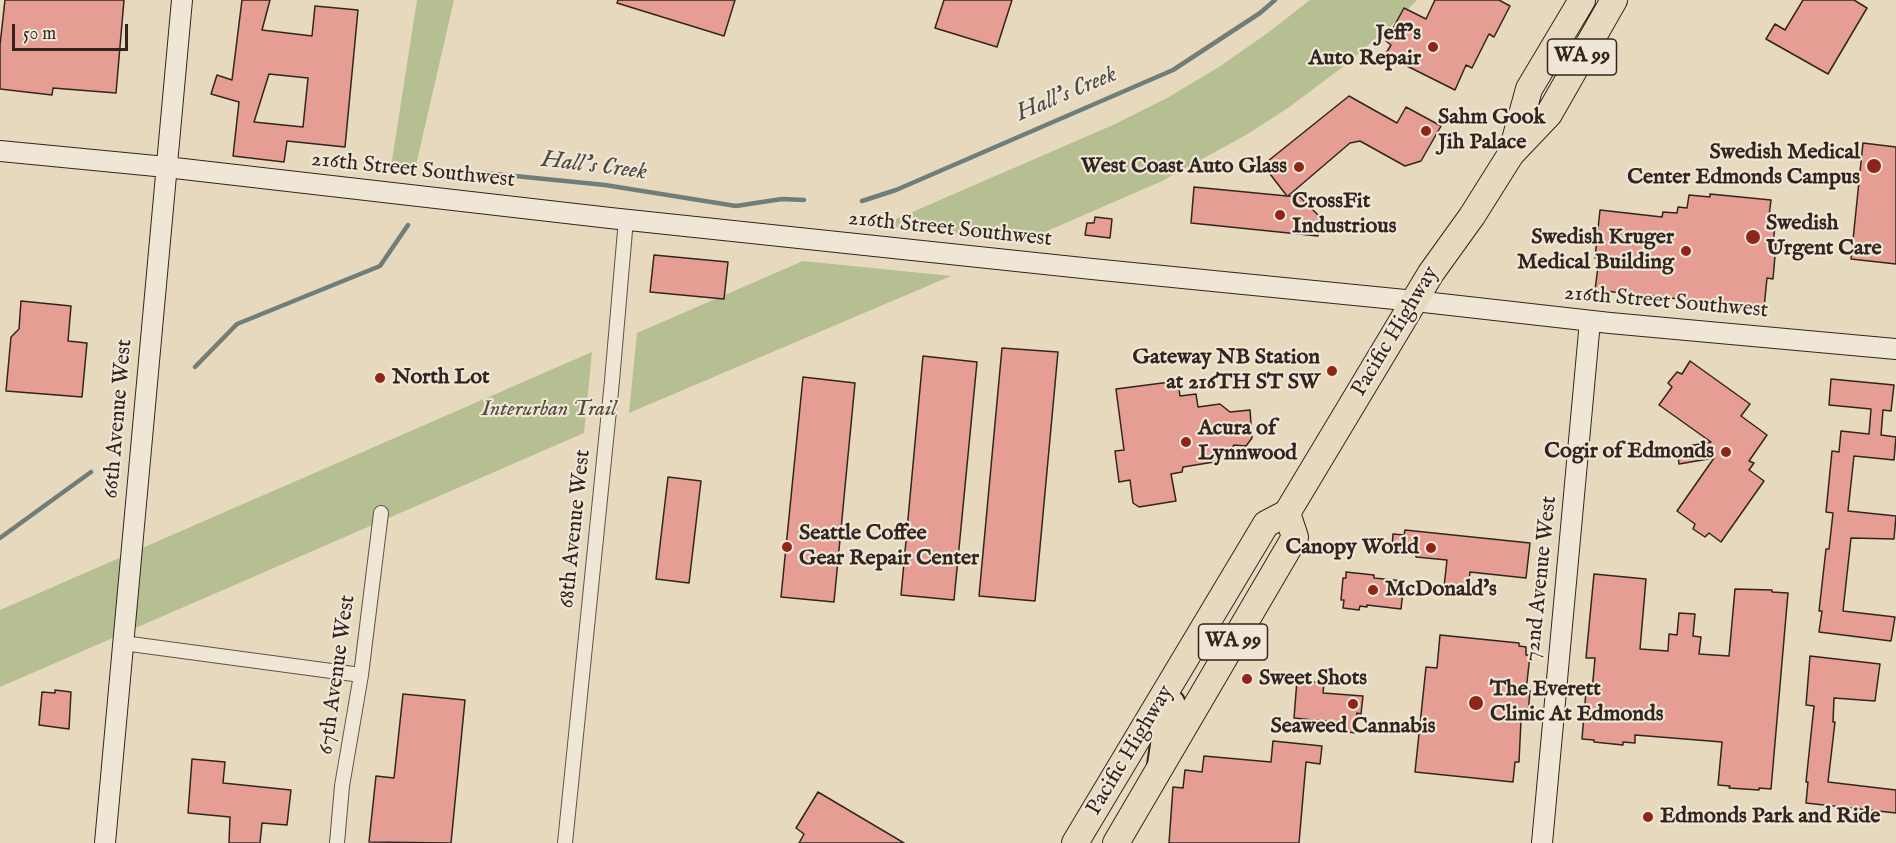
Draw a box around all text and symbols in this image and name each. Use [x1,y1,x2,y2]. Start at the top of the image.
scale bar [15,12,130,50]
place label: Jeff’s Auto Repair [1308,21,1421,72]
text: 50 m [23,23,56,46]
road number: WA 99 [1548,39,1616,75]
marker: Jeff’s Auto Repair [1426,40,1440,54]
water label: Hall's Creek [1013,61,1121,129]
place label: Sahm Gook Jih Palace [1438,105,1545,156]
marker: Sahm Gook Jih Palace [1419,124,1433,138]
place label: Swedish Medical Center Edmonds Campus [1627,140,1860,192]
water label: Hall's Creek [540,146,648,188]
street label: 216th Street Southwest [310,147,516,195]
place label: West Coast Auto Glass [1081,154,1287,180]
marker: Swedish Medical Center Edmonds Campus [1865,157,1883,175]
marker: West Coast Auto Glass [1292,160,1306,174]
place label: CrossFit Industrious [1292,189,1396,240]
street label: 216th Street Southwest [847,206,1053,254]
marker: CrossFit Industrious [1273,208,1287,222]
place label: Swedish Urgent Care [1766,211,1882,262]
place label: Swedish Kruger Medical Building [1517,225,1674,276]
marker: Swedish Urgent Care [1744,228,1762,246]
marker: Swedish Kruger Medical Building [1679,244,1693,258]
street label: Pacific Highway [1347,262,1445,402]
street label: 216th Street Southwest [1563,281,1769,325]
street label: 66th Avenue West [99,338,139,500]
place label: Gateway NB Station at 216TH ST SW [1132,345,1320,396]
marker: Gateway NB Station at 216TH ST SW [1325,364,1339,378]
place label: North Lot [392,365,490,391]
marker: North Lot [373,371,387,385]
park label: Interurban Trail [482,397,616,423]
place label: Acura of Lynnwood [1198,416,1297,468]
marker: Acura of Lynnwood [1179,435,1193,449]
place label: Cogir of Edmonds [1544,439,1714,465]
marker: Cogir of Edmonds [1719,445,1733,459]
street label: 68th Avenue West [555,448,597,610]
street label: 72nd Avenue West [1520,495,1564,663]
place label: Seattle Coffee Gear Repair Center [799,521,979,572]
place label: Canopy World [1286,535,1419,561]
marker: Seattle Coffee Gear Repair Center [780,540,794,554]
marker: Canopy World [1424,541,1438,555]
place label: McDonald's [1385,577,1497,603]
marker: McDonald's [1366,583,1380,597]
street label: 67th Avenue West [314,593,362,757]
road number: WA 99 [1198,624,1268,660]
place label: Sweet Shots [1259,666,1367,692]
marker: Sweet Shots [1240,672,1254,686]
place label: The Everett Clinic At Edmonds [1490,677,1663,728]
street label: Pacific Highway [1082,681,1180,821]
marker: The Everett Clinic At Edmonds [1467,694,1485,712]
marker: Seaweed Cannabis [1346,697,1360,711]
place label: Seaweed Cannabis [1270,714,1436,740]
place label: Edmonds Park and Ride [1660,804,1880,830]
marker: Edmonds Park and Ride [1641,810,1655,824]

